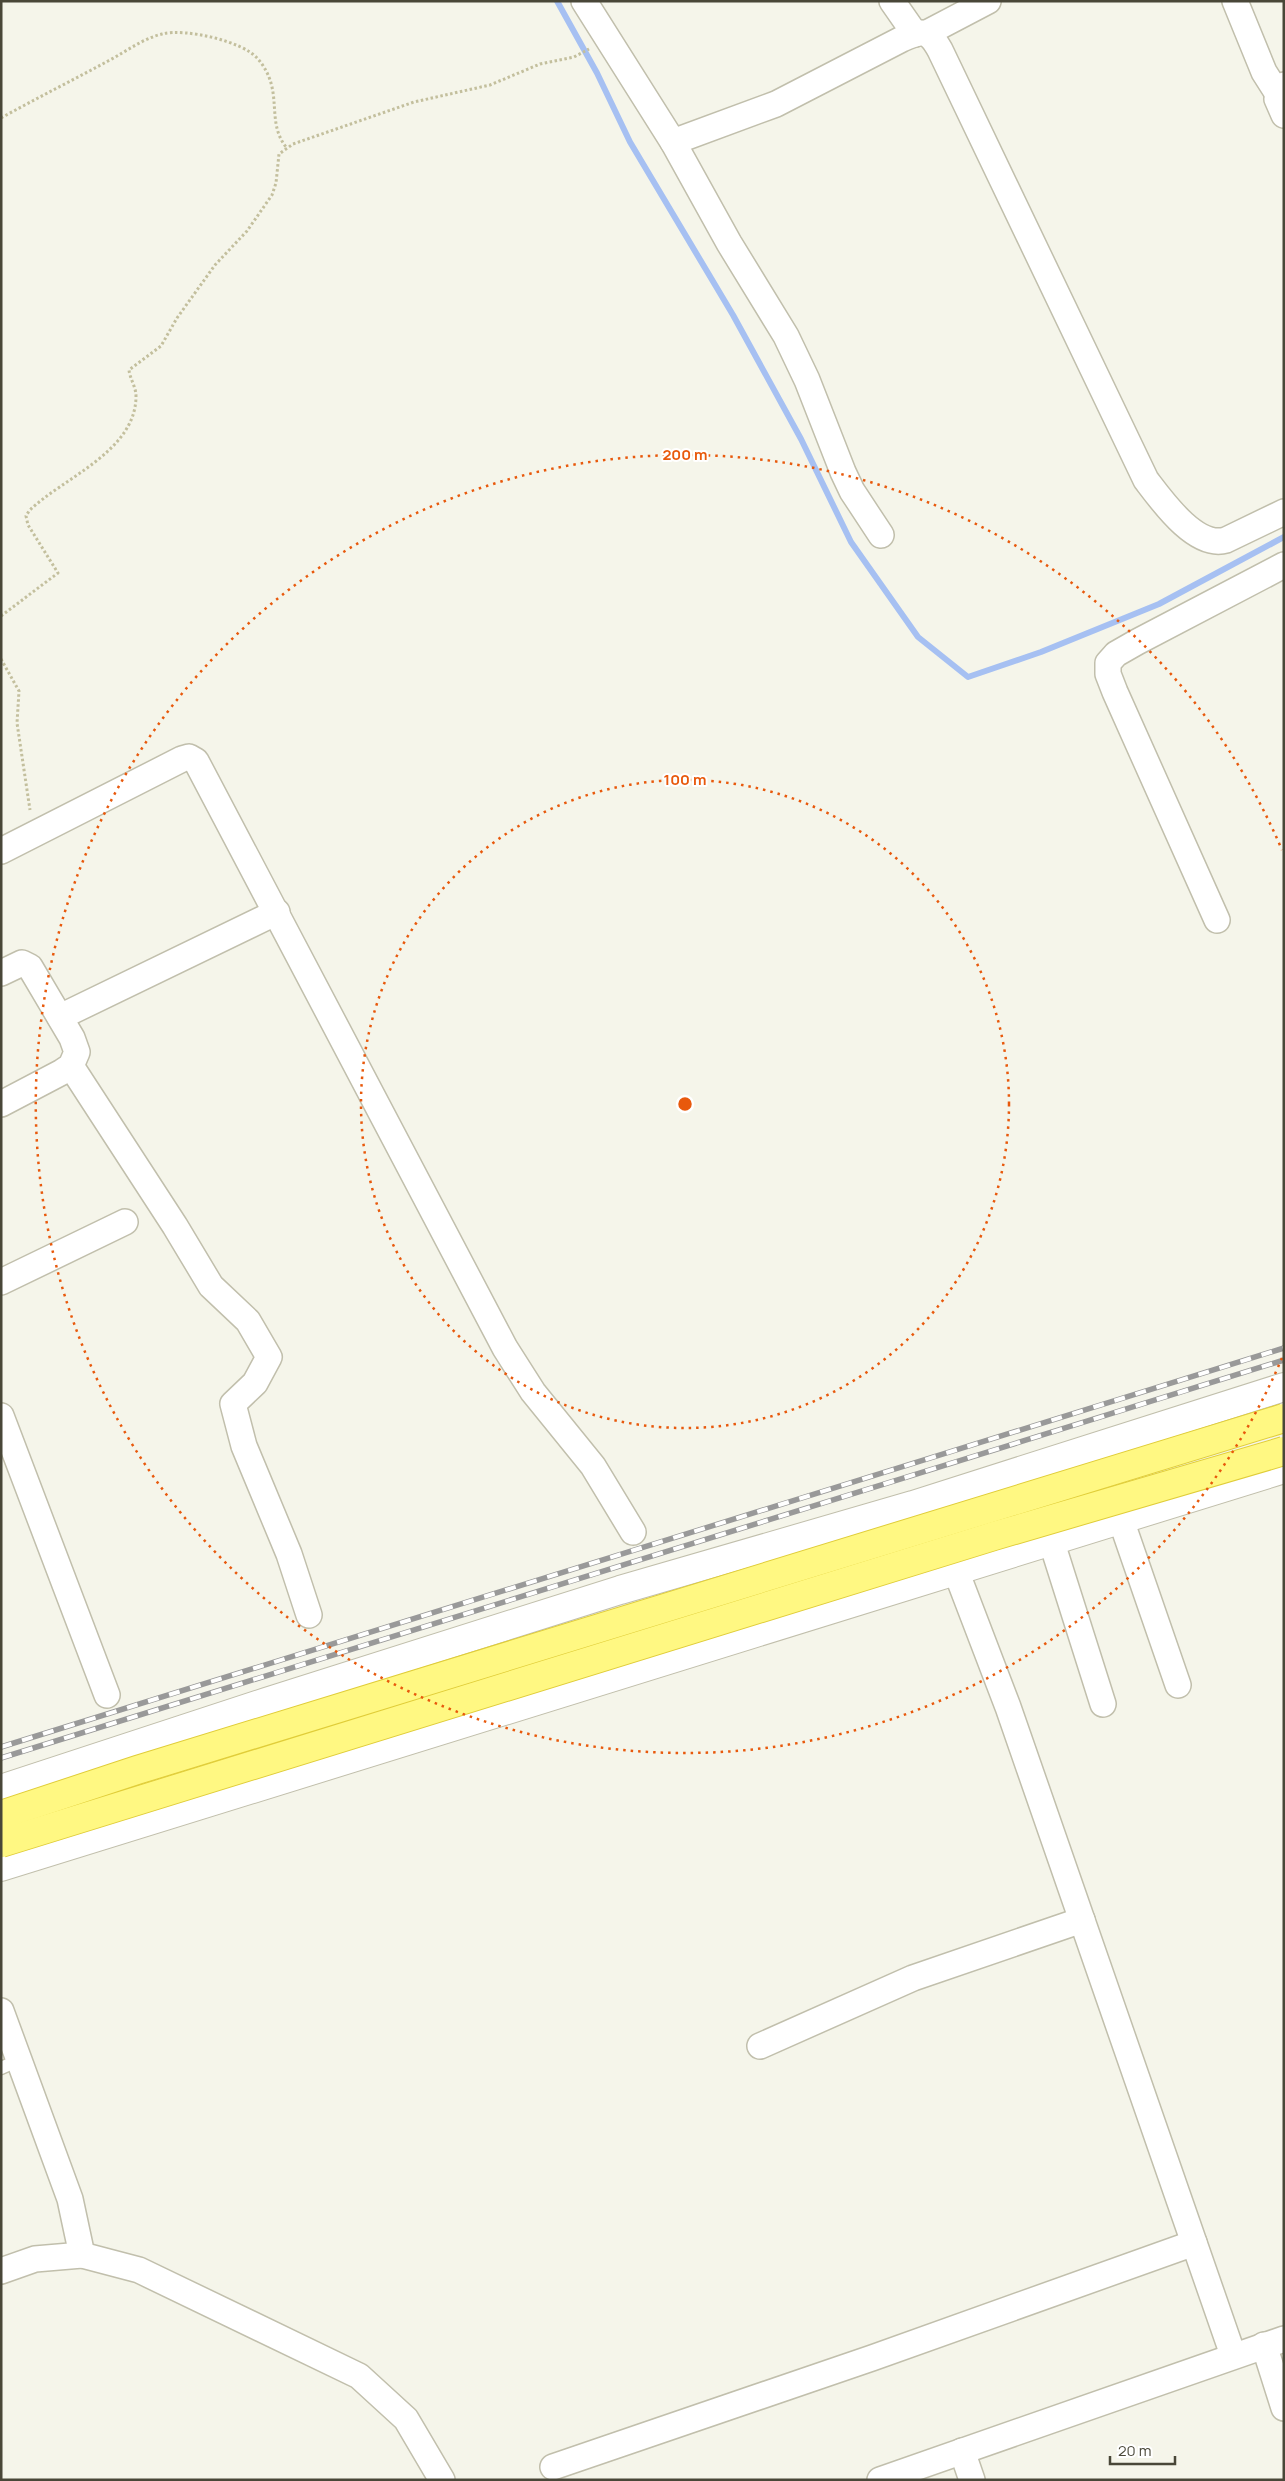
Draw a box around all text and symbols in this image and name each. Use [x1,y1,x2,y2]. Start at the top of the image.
text: 200 m [662,444,708,465]
text: 100 m [664,769,706,790]
centre of rings [676,1095,694,1113]
scale bar [1110,2434,1175,2466]
text: 20 m [1118,2440,1151,2461]

